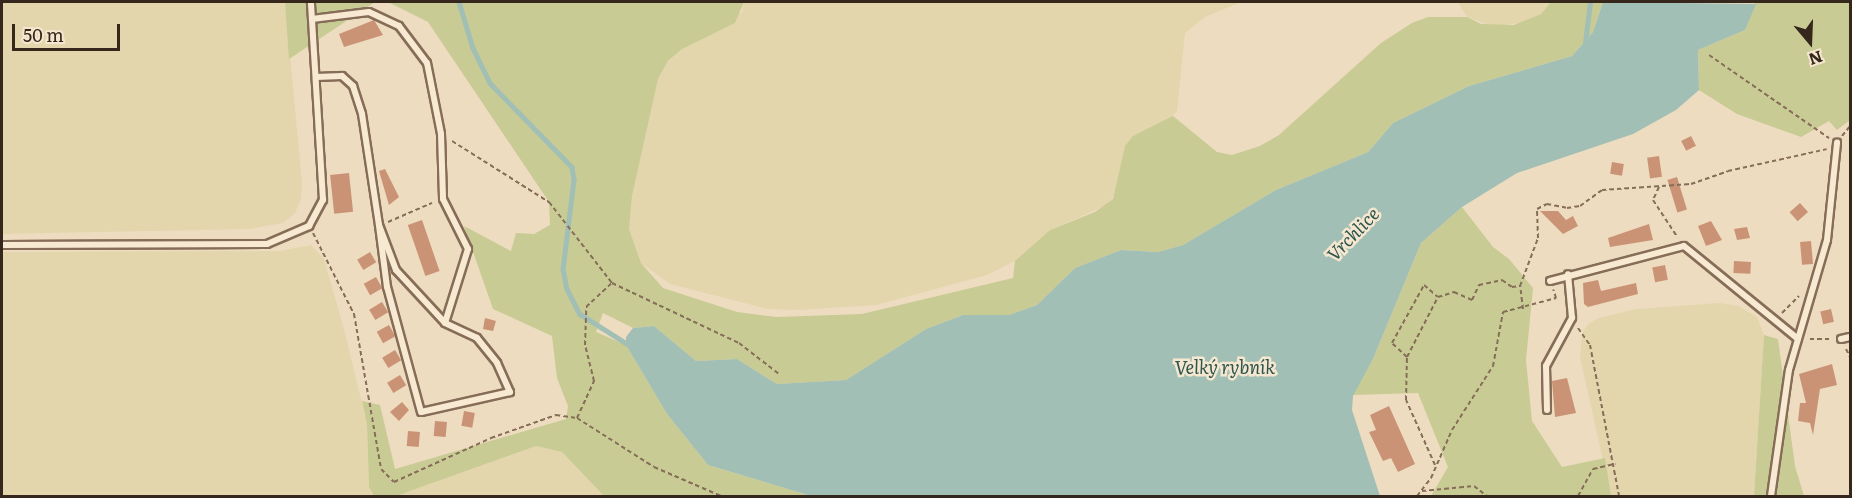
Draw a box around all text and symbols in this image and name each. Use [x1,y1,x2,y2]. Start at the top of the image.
scale bar [15,12,123,50]
north arrow [1780,12,1840,72]
text: 50 m [23,21,64,48]
text: N [1806,45,1826,73]
water label: Vrchlice [1323,203,1383,265]
water label: Velký rybník [1175,356,1275,378]

